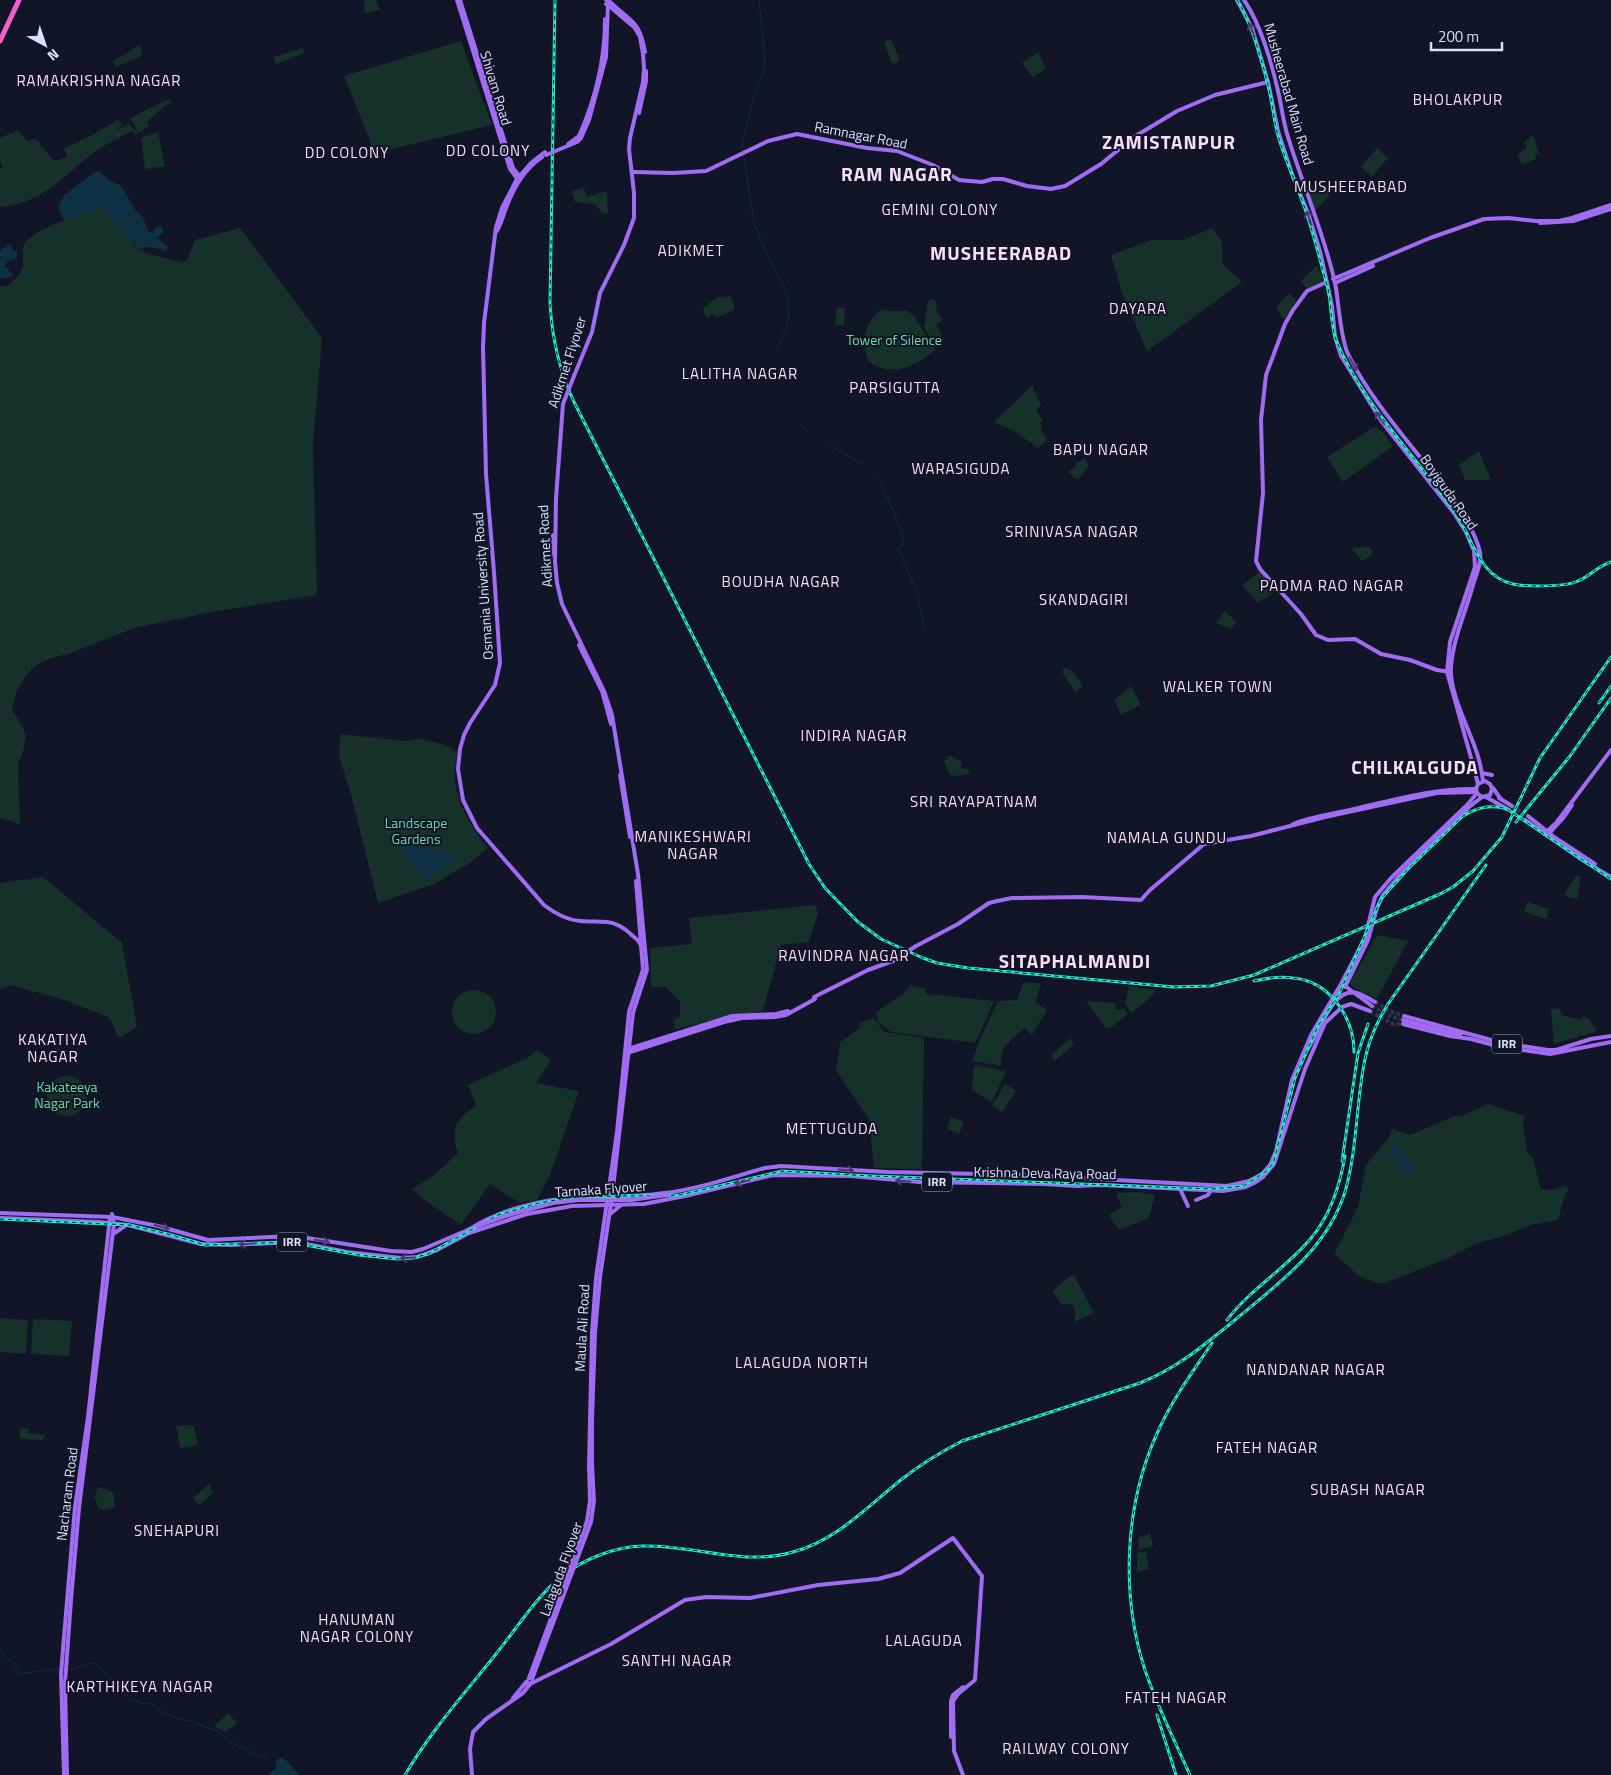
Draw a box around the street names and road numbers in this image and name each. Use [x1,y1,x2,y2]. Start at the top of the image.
street label: Musheerabad Main Road [1259,20,1320,167]
street label: Shivam Road [475,48,518,128]
street label: Ramnagar Road [813,115,909,154]
street label: Adikmet Flyover [542,313,591,410]
street label: Boyiguda Road [1416,450,1483,534]
street label: Adikmet Road [532,504,557,588]
street label: Osmania University Road [467,512,498,661]
road number: IRR [1492,1034,1522,1054]
street label: Krishna Deva Raya Road [973,1161,1117,1184]
road number: IRR [922,1172,952,1192]
street label: Tarnaka Flyover [554,1175,648,1202]
road number: IRR [277,1232,307,1252]
street label: Maula Ali Road [569,1284,594,1372]
street label: Nacharam Road [50,1446,83,1542]
street label: Lalaguda Flyover [534,1519,587,1619]

